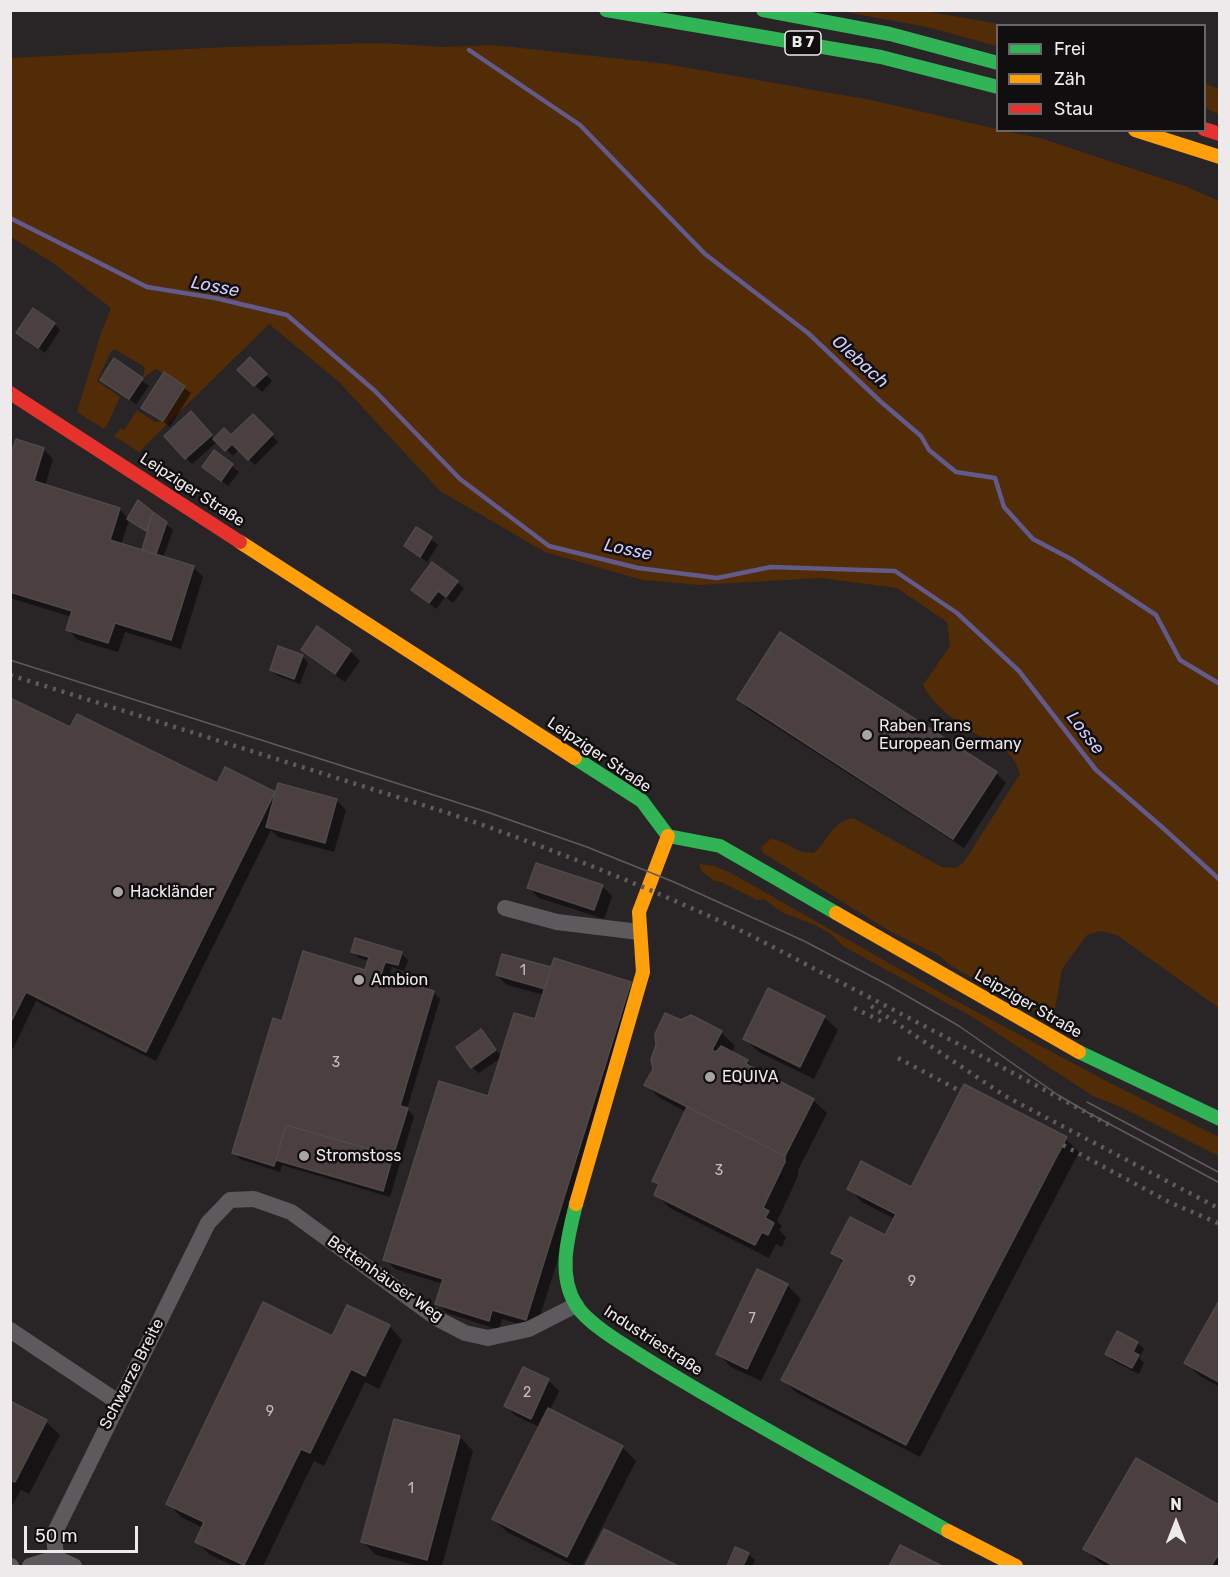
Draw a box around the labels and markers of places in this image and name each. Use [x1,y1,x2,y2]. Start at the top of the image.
place label: Raben Trans European Germany [879,716,1022,754]
marker: Raben Trans European Germany [860,728,874,742]
place label: Hackländer [130,882,214,902]
marker: Hackländer [111,885,125,899]
place label: Ambion [371,970,428,990]
marker: Ambion [352,973,366,987]
place label: EQUIVA [722,1067,778,1087]
marker: EQUIVA [703,1070,717,1084]
place label: Stromstoss [316,1146,401,1166]
marker: Stromstoss [297,1149,311,1163]

